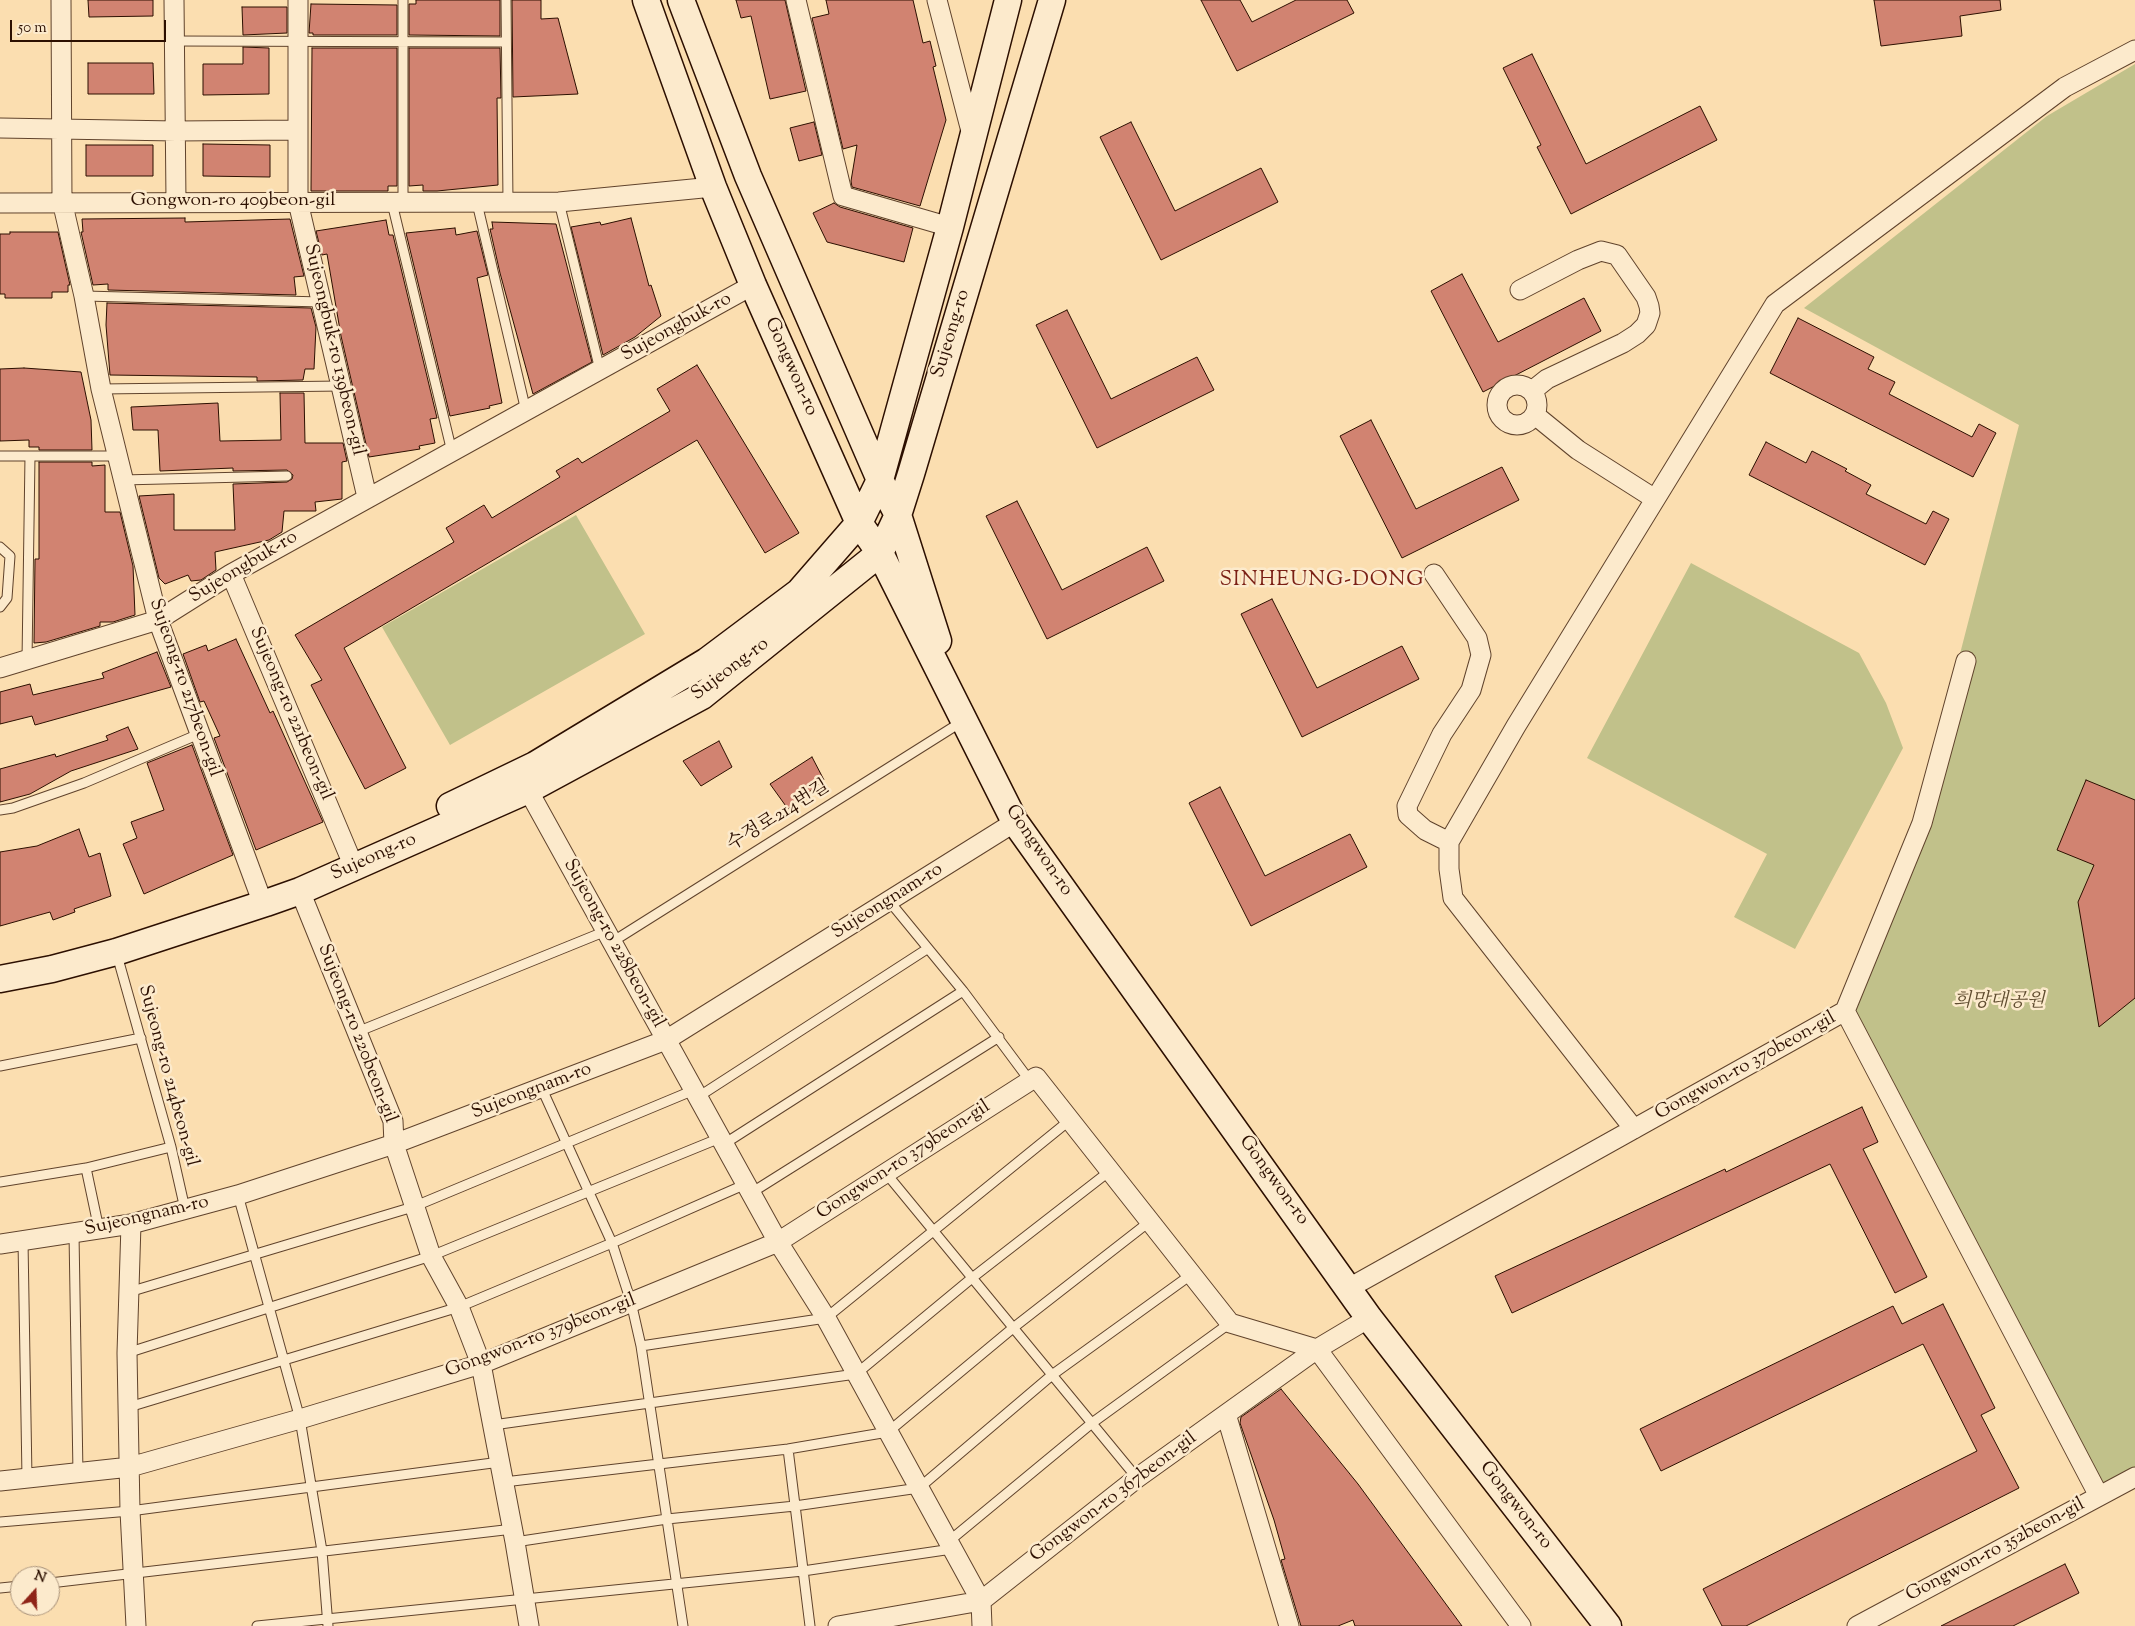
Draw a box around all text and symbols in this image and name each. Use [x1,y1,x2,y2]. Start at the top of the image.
scale bar [12,10,169,42]
text: 50 m [18,18,47,39]
street label: Gongwon-ro 409beon-gil [131,191,335,213]
street label: Sujeongbuk-ro 139beon-gil [298,242,368,458]
street label: Sujeong-ro [928,287,976,381]
street label: Sujeongbuk-ro [618,288,736,368]
street label: Gongwon-ro [758,314,822,420]
street label: Sujeongbuk-ro [186,527,302,609]
district label: SINHEUNG-DONG [1218,568,1426,594]
street label: Sujeong-ro 217beon-gil [143,596,225,780]
street label: Sujeong-ro 221beon-gil [243,624,337,804]
street label: Sujeong-ro [688,633,774,707]
street label: 수정로214번길 [723,776,835,858]
street label: Gongwon-ro [999,801,1077,901]
street label: Sujeong-ro [328,829,420,887]
street label: Sujeong-ro 228beon-gil [557,856,669,1032]
street label: Sujeongnam-ro [828,859,948,945]
street label: Sujeong-ro 220beon-gil [311,941,401,1127]
street label: Sujeong-ro 214beon-gil [132,983,202,1169]
park label: 희망대공원 [1953,992,2045,1014]
street label: Gongwon-ro 370beon-gil [1652,1008,1840,1126]
street label: Sujeongnam-ro [469,1059,595,1125]
street label: Gongwon-ro 379beon-gil [813,1096,995,1226]
street label: Gongwon-ro [1233,1132,1313,1230]
street label: Sujeongnam-ro [83,1192,211,1242]
street label: Gongwon-ro 379beon-gil [442,1290,640,1384]
street label: Gongwon-ro 367beon-gil [1026,1428,1202,1568]
street label: Gongwon-ro [1474,1457,1556,1555]
street label: Gongwon-ro 352beon-gil [1903,1494,2089,1608]
north arrow [10,1566,60,1616]
text: N [31,1567,48,1589]

